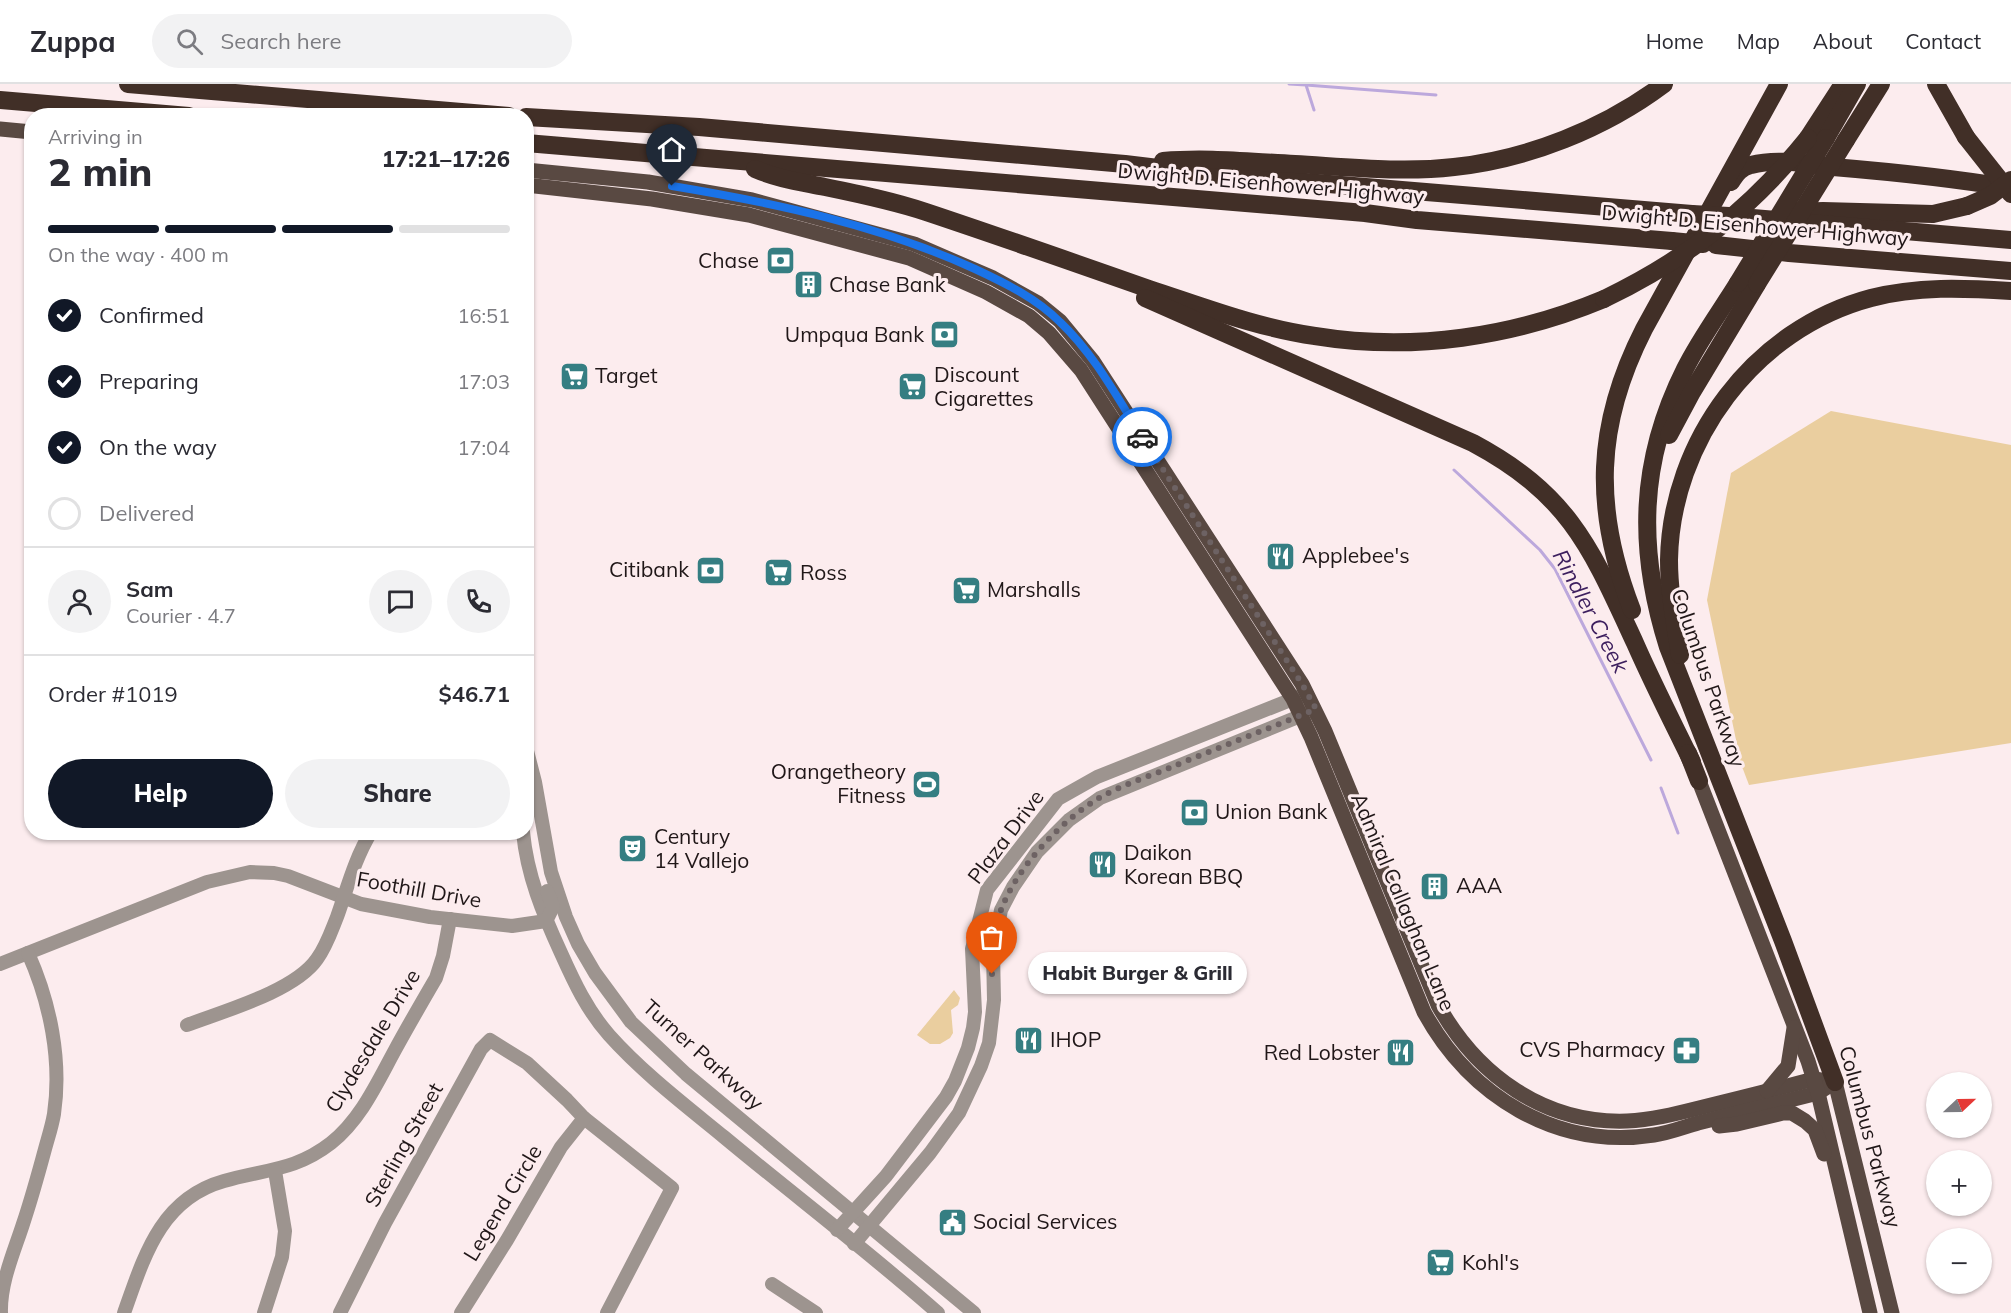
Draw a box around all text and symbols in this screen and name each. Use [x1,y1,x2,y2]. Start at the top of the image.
search box [152,14,572,68]
text: Zuppa [30,24,116,59]
icon: search [173,25,206,58]
text: Search here [221,27,341,55]
text: Home [1646,28,1704,54]
text: Map [1737,28,1780,54]
text: About [1813,28,1872,54]
text: Contact [1905,28,1981,54]
text: Arriving in [48,124,143,149]
pin [646,124,697,186]
icon: home [655,133,688,166]
text: 17:21–17:26 [382,145,510,173]
text: 2 min [48,147,153,196]
street label: Dwight D. Eisenhower Highway [1117,157,1426,209]
street label: Dwight D. Eisenhower Highway [1601,199,1910,251]
text: On the way · 400 m [48,242,229,267]
bank icon: Chase [764,245,796,277]
place label: Chase [698,247,759,273]
building icon: Chase Bank [792,269,824,301]
place label: Chase Bank [829,271,946,297]
icon: check [48,299,81,332]
text: Confirmed [99,301,204,329]
text: 16:51 [457,303,510,328]
bank icon: Umpqua Bank [929,319,961,351]
place label: Umpqua Bank [785,321,924,347]
supermarket icon: Target [558,360,590,392]
place label: Discount Cigarettes [934,361,1034,411]
place label: Target [595,362,658,388]
icon: check [48,365,81,398]
text: Preparing [99,367,199,395]
text: 17:03 [457,369,510,394]
supermarket icon: Discount Cigarettes [897,371,929,403]
courier [1112,407,1172,467]
icon: car [1126,421,1159,454]
icon: check [48,431,81,464]
text: On the way [99,433,217,461]
text: 17:04 [457,435,510,460]
text: Delivered [99,499,194,527]
restaurant icon: Applebee's [1265,540,1297,572]
place label: Applebee's [1302,542,1410,568]
water label: Rindler Creek [1547,545,1636,678]
bank icon: Citibank [694,554,726,586]
place label: Citibank [609,556,689,582]
supermarket icon: Ross [763,557,795,589]
place label: Ross [800,559,847,585]
button: person [48,570,111,633]
button: chat [369,570,432,633]
button: phone [447,570,510,633]
supermarket icon: Marshalls [950,574,982,606]
text: Sam [126,575,174,603]
place label: Marshalls [987,576,1081,602]
street label: Columbus Parkway [1666,585,1752,770]
text: Courier · 4.7 [126,603,236,628]
text: Order #1019 [48,680,178,708]
text: $46.71 [439,680,510,708]
place label: Orangetheory Fitness [771,758,906,808]
button: Help [48,759,273,828]
button: Share [285,759,510,828]
sports icon: Orangetheory Fitness [911,768,943,800]
street label: Plaza Drive [961,784,1049,888]
street label: Admiral Callaghan Lane [1346,789,1462,1015]
bank icon: Union Bank [1178,796,1210,828]
place label: Union Bank [1215,798,1328,824]
place label: Century 14 Vallejo [654,823,749,873]
theatre icon: Century 14 Vallejo [617,833,649,865]
place label: Daikon Korean BBQ [1124,839,1243,889]
restaurant icon: Daikon Korean BBQ [1087,849,1119,881]
street label: Foothill Drive [355,865,484,913]
building icon: AAA [1419,870,1451,902]
place label: AAA [1456,872,1503,898]
pin [966,912,1017,974]
icon: bag [975,921,1008,954]
callout: Habit Burger & Grill [1028,953,1247,995]
text: Habit Burger & Grill [1042,960,1233,985]
street label: Clydesdale Drive [319,964,425,1117]
street label: Turner Parkway [638,993,769,1115]
restaurant icon: IHOP [1013,1024,1045,1056]
place label: IHOP [1050,1026,1101,1052]
pharmacy icon: CVS Pharmacy [1670,1034,1702,1066]
place label: CVS Pharmacy [1519,1036,1665,1062]
restaurant icon: Red Lobster [1385,1037,1417,1069]
place label: Red Lobster [1264,1039,1380,1065]
street label: Columbus Parkway [1834,1043,1908,1231]
north arrow [1926,1072,1992,1138]
map controls [1926,1072,1992,1294]
street label: Sterling Street [358,1078,448,1211]
street label: Legend Circle [457,1140,547,1265]
button: + [1926,1150,1992,1216]
public building icon: Social Services [936,1206,968,1238]
place label: Social Services [973,1208,1117,1234]
button: − [1926,1228,1992,1294]
supermarket icon: Kohl's [1425,1247,1457,1279]
place label: Kohl's [1462,1249,1519,1275]

